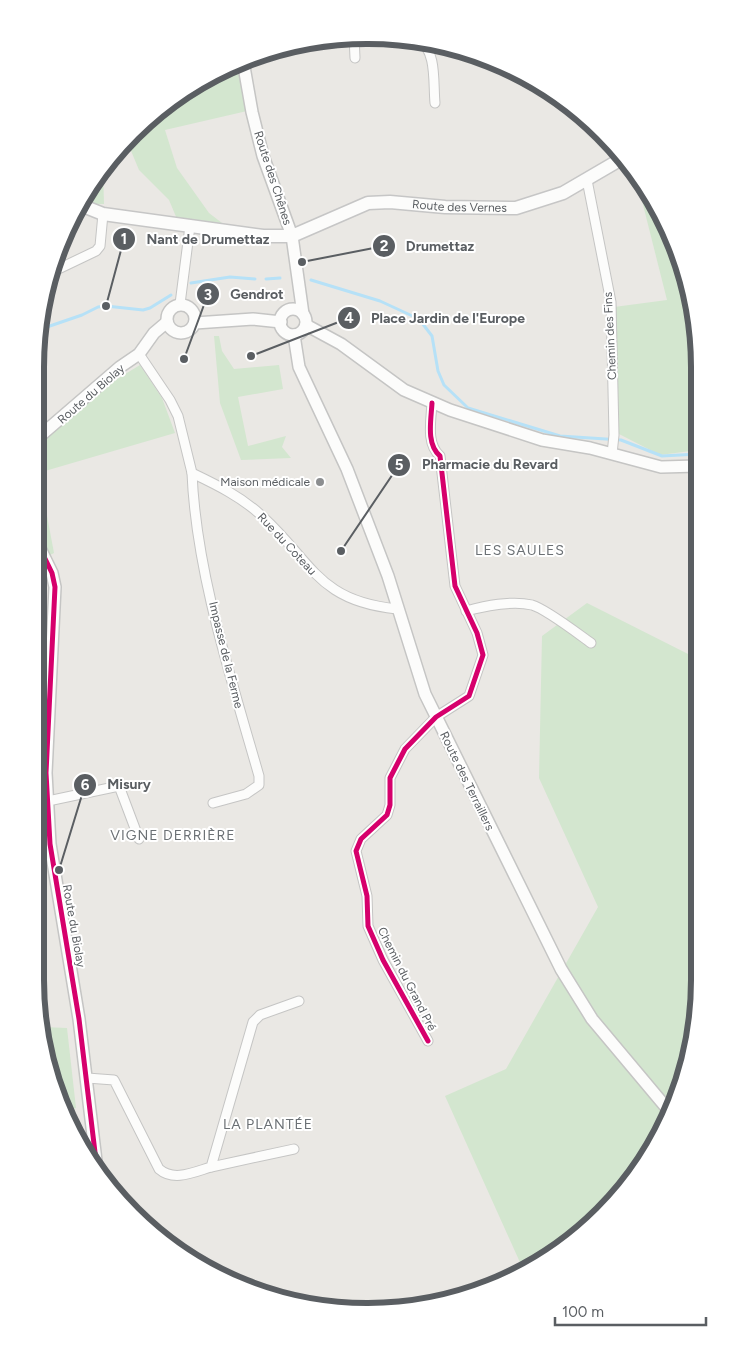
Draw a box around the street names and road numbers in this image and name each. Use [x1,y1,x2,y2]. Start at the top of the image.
street label: Route des Chênes [251,129,295,227]
street label: Route des Vernes [412,197,507,215]
street label: Chemin des Fins [601,291,619,380]
street label: Route du Biolay [55,361,128,427]
street label: Rue du Coteau [255,510,319,578]
street label: Impasse de la Ferme [206,600,246,710]
street label: Route des Terraillers [437,729,497,833]
street label: Route du Biolay [60,883,88,969]
street label: Chemin du Grand Pré [375,925,439,1034]

